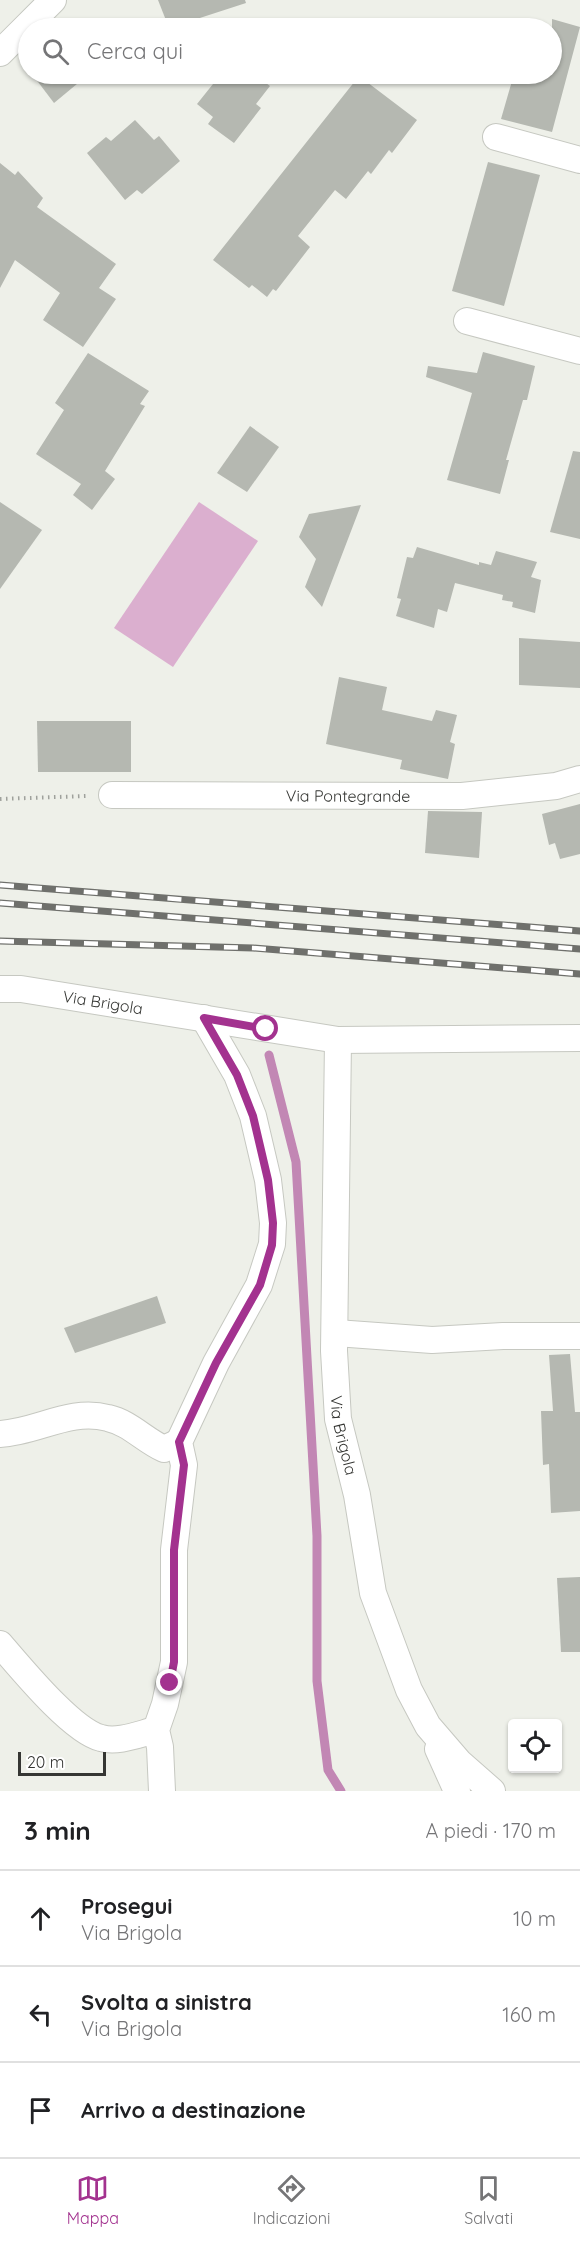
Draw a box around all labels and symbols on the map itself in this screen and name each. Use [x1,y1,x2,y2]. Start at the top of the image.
street label: Via Pontegrande [286,785,410,806]
street label: Via Brigola [61,986,144,1018]
route start [252,1015,278,1041]
street label: Via Brigola [327,1395,362,1477]
route end [156,1669,182,1695]
scale bar [18,1749,106,1776]

